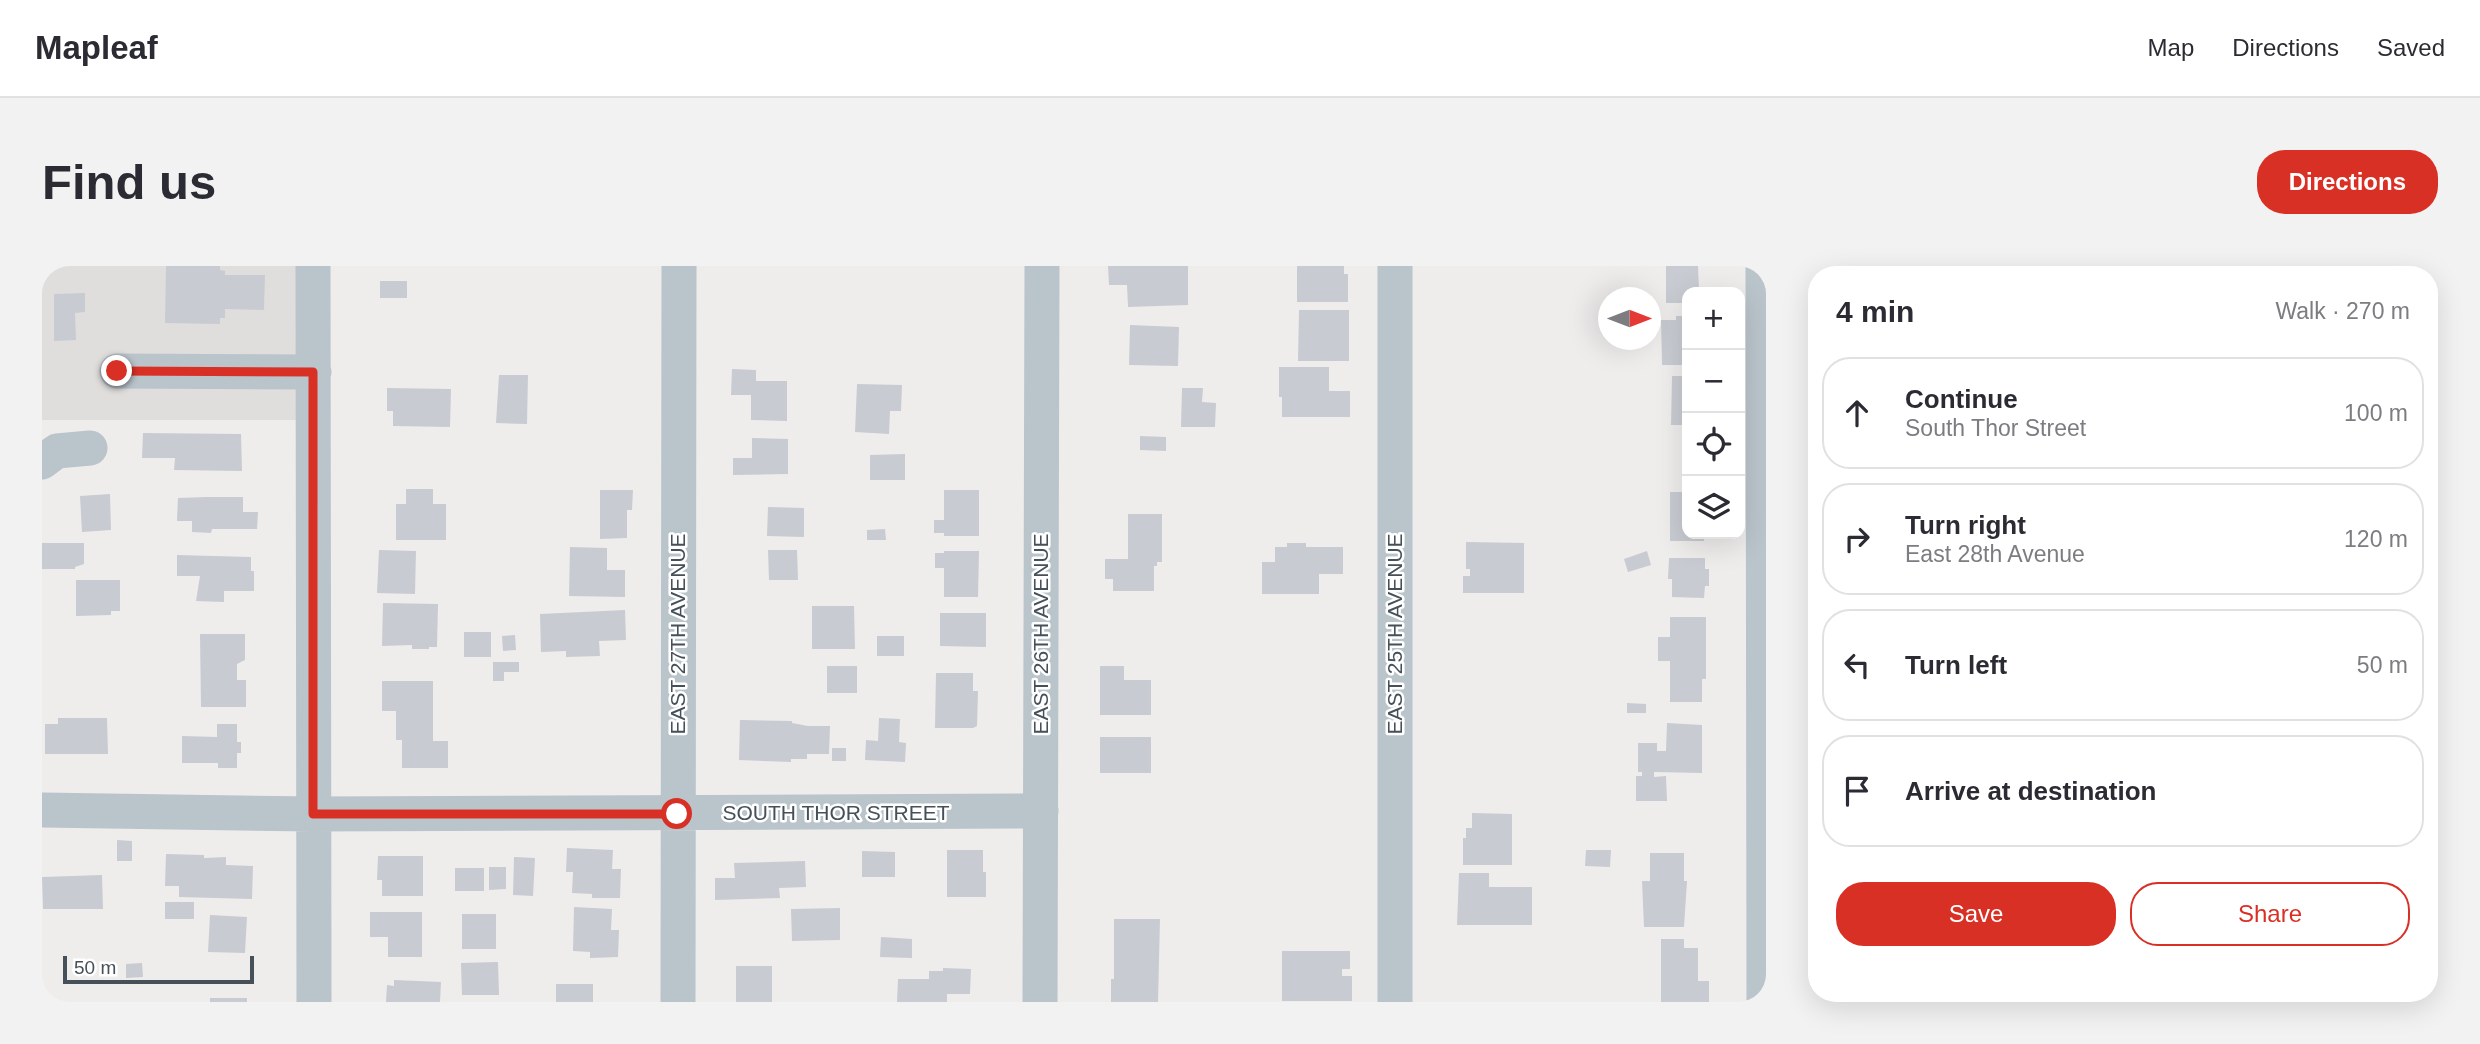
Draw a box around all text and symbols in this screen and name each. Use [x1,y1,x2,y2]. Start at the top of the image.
text: Mapleaf [35,29,158,66]
text: Map [2148,34,2194,61]
text: Directions [2232,34,2339,61]
text: Saved [2377,34,2445,61]
button: Directions [2257,150,2438,214]
text: Find us [42,155,216,209]
north arrow [1598,287,1661,350]
map controls [1682,287,1745,539]
button: + [1682,287,1745,350]
text: 4 min [1836,295,1914,328]
text: Walk · 270 m [2275,298,2410,324]
button: − [1682,350,1745,413]
route end [101,355,132,386]
text: Continue [1905,384,2018,414]
icon: ahead [1838,394,1876,432]
text: 100 m [2344,400,2408,426]
button: locate [1682,413,1745,476]
text: South Thor Street [1905,415,2086,441]
button: layers [1682,476,1745,539]
text: Turn right [1905,510,2026,540]
icon: right [1838,520,1876,558]
text: 120 m [2344,526,2408,552]
street label: EAST 27TH AVENUE [666,533,689,735]
street label: EAST 26TH AVENUE [1029,533,1052,735]
street label: EAST 25TH AVENUE [1383,533,1406,735]
text: East 28th Avenue [1905,541,2085,567]
icon: left [1838,646,1876,684]
text: Turn left [1905,650,2007,680]
text: 50 m [2357,652,2408,678]
icon: arrive [1838,772,1876,810]
text: Arrive at destination [1905,776,2156,806]
route start [661,798,692,829]
street label: SOUTH THOR STREET [722,801,950,824]
button: Save [1836,882,2116,946]
button: Share [2130,882,2410,946]
scale bar [63,953,254,985]
text: 50 m [74,957,116,978]

